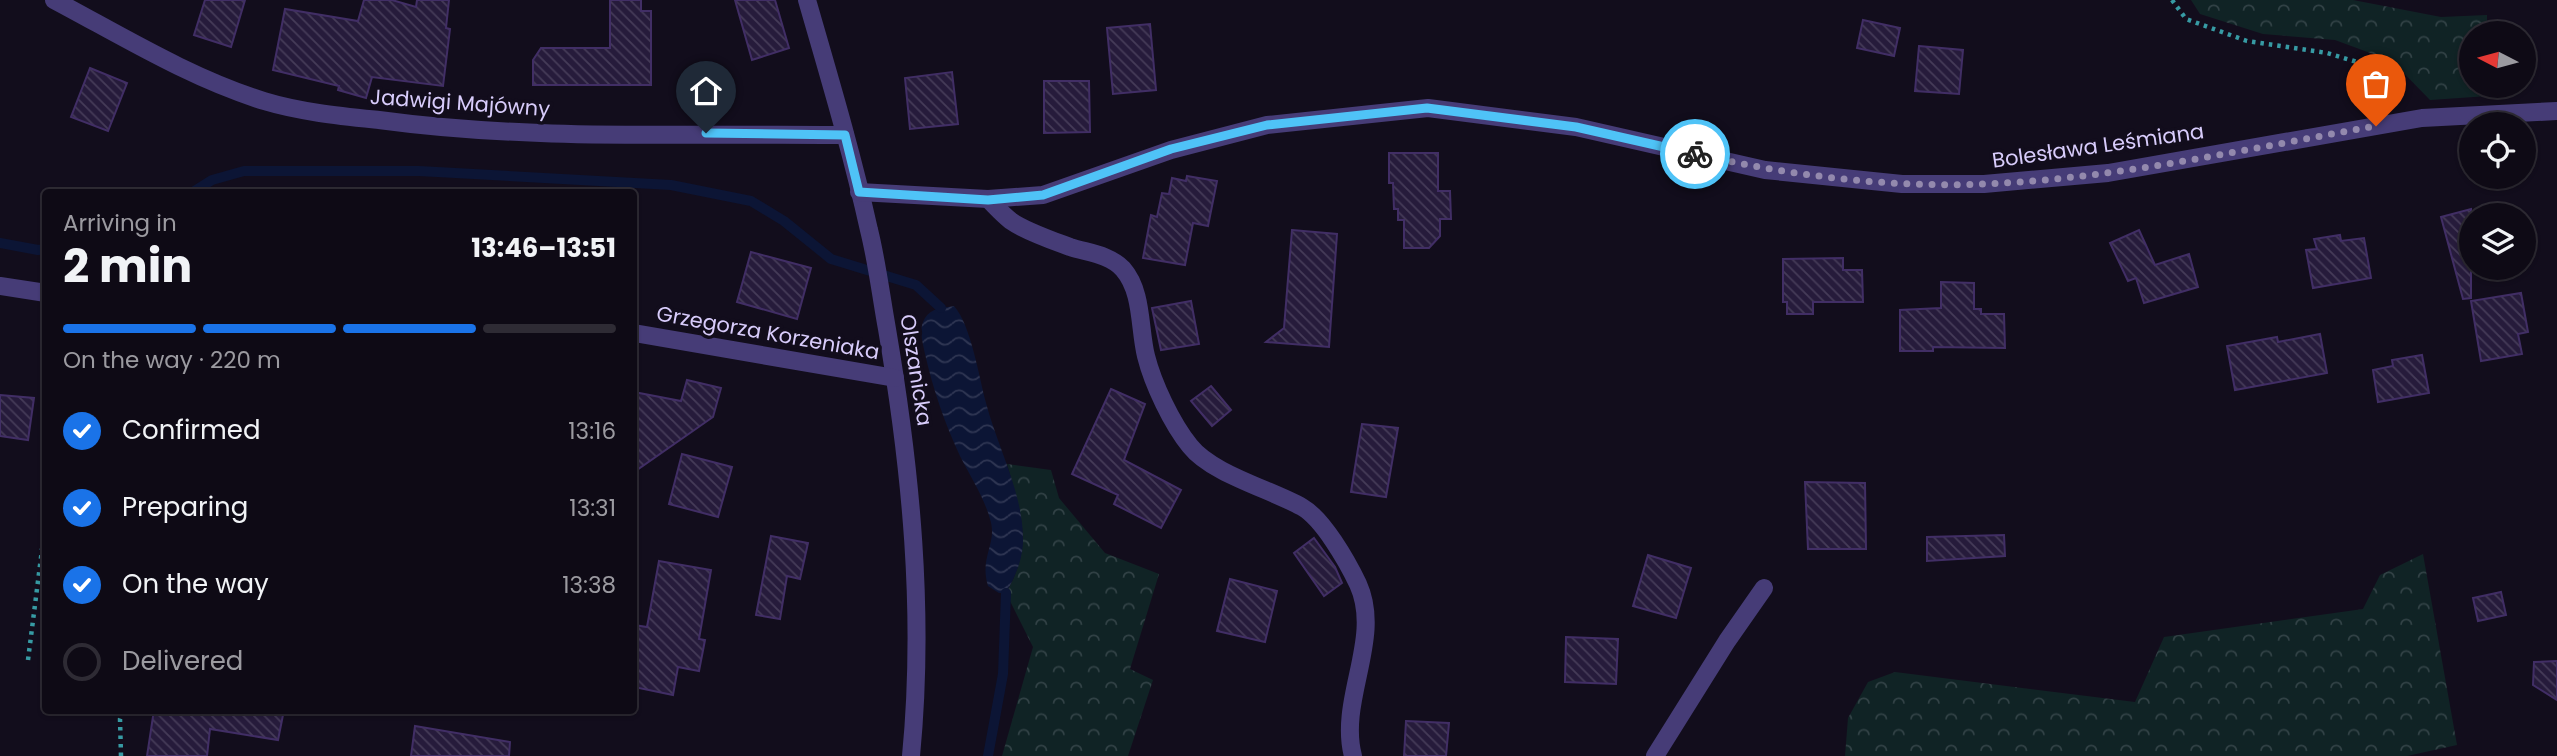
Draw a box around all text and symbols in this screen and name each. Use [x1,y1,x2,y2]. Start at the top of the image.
north arrow [2459,21,2536,98]
map controls [2459,21,2536,280]
pin [2346,54,2406,126]
pin [676,61,736,133]
icon: bag [2357,65,2395,103]
icon: home [687,72,725,110]
street label: Jadwigi Majówny [369,82,551,123]
button: locate [2459,112,2536,189]
street label: Bolesława Leśmiana [1990,116,2206,175]
courier [1660,119,1730,189]
icon: bike [1676,135,1714,173]
button: layers [2459,203,2536,280]
text: Arriving in [63,207,177,239]
text: 13:46–13:51 [471,230,616,266]
text: 2 min [63,234,192,298]
street label: Grzegorza Korzeniaka [654,299,882,366]
street label: Olszanicka [893,312,940,428]
text: On the way · 220 m [63,344,281,376]
icon: check [63,412,101,450]
text: Confirmed [122,412,260,448]
text: 13:16 [568,415,616,447]
icon: check [63,489,101,527]
text: Preparing [122,489,248,525]
text: 13:31 [569,492,616,524]
icon: check [63,566,101,604]
text: On the way [122,566,269,602]
text: 13:38 [562,569,616,601]
text: Delivered [122,643,243,679]

